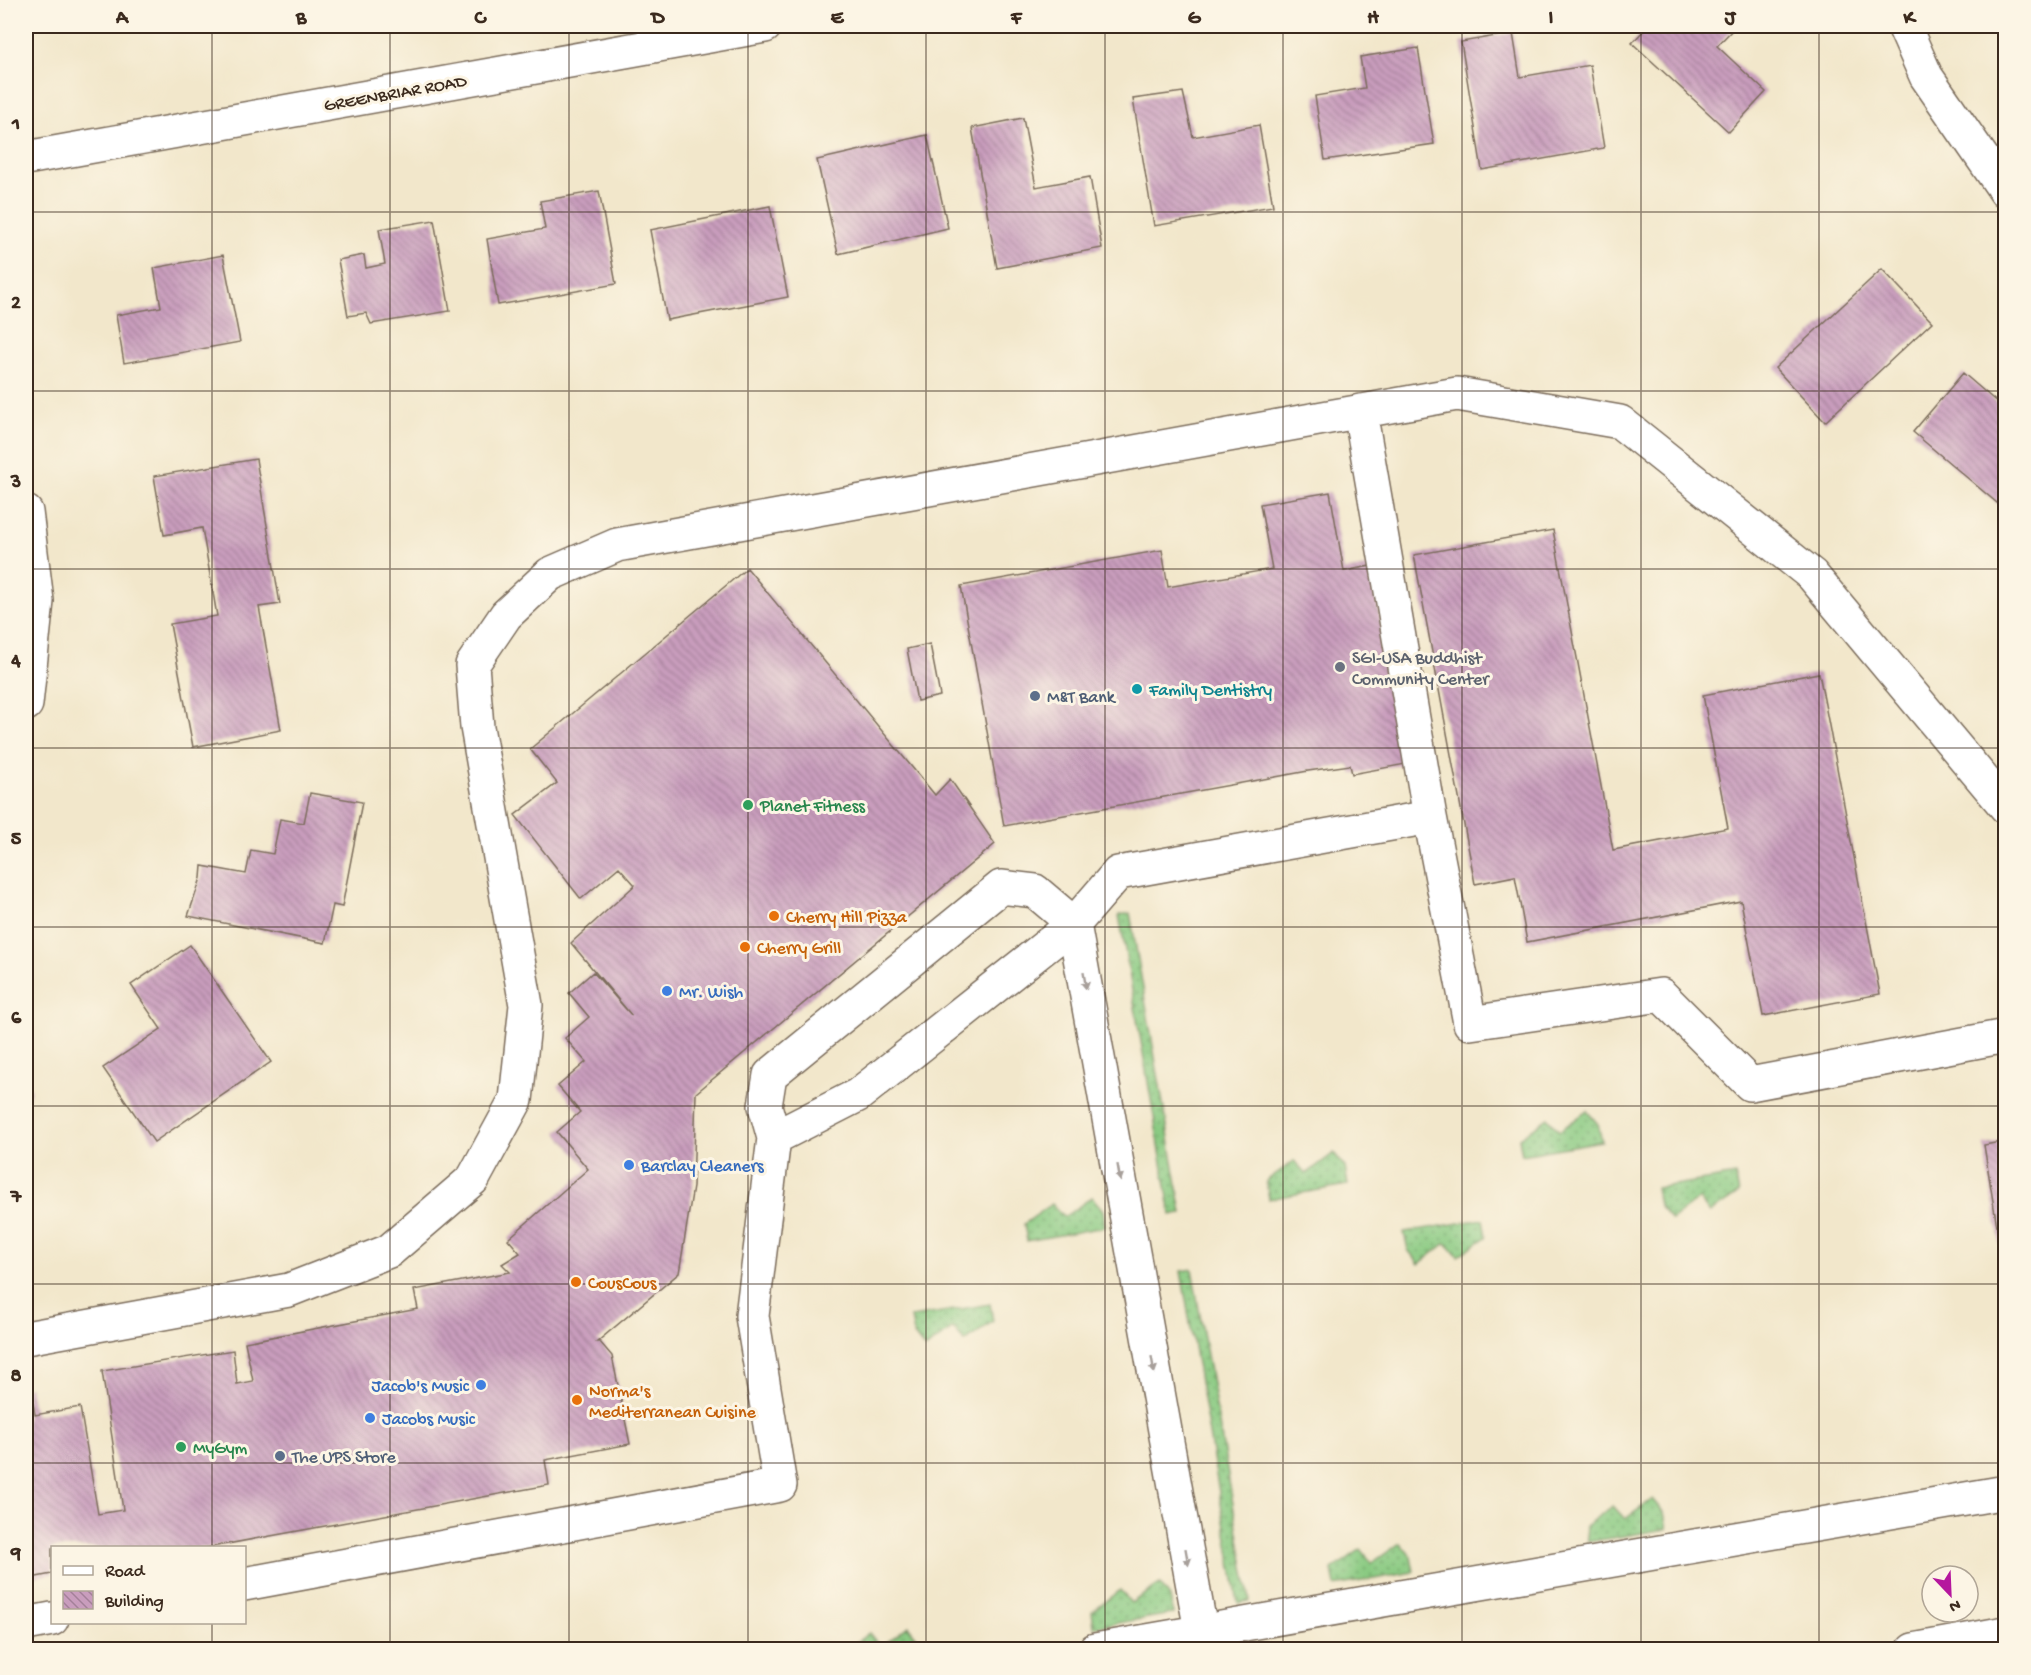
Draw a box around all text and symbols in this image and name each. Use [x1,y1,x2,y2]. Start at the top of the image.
text: A [115,8,130,31]
text: B [295,8,307,31]
text: C [474,8,488,31]
text: D [649,8,665,31]
text: E [831,8,845,31]
text: F [1010,8,1023,31]
text: G [1188,8,1202,31]
text: H [1367,8,1379,31]
text: I [1549,8,1554,31]
text: J [1724,8,1737,31]
text: K [1902,8,1917,31]
street label: GREENBRIAR ROAD [322,71,469,117]
text: 1 [11,114,20,137]
text: 2 [11,293,21,316]
text: 3 [10,472,21,495]
place label: SGI-USA Buddhist Community Center [1352,649,1490,691]
text: 4 [10,651,21,674]
marker: SGI-USA Buddhist Community Center [1333,660,1347,674]
place label: Family Dentistry [1148,681,1272,702]
marker: Family Dentistry [1130,682,1144,696]
place label: M&T Bank [1047,688,1117,709]
marker: M&T Bank [1028,689,1042,703]
place label: Planet Fitness [759,797,866,818]
marker: Planet Fitness [741,798,755,812]
text: 5 [11,829,22,852]
place label: Cherry Hill Pizza [786,908,908,929]
marker: Cherry Hill Pizza [767,909,781,923]
place label: Cherry Grill [757,939,841,960]
marker: Cherry Grill [738,940,752,954]
one-way arrow [1080,972,1089,991]
place label: Mr. Wish [679,983,744,1004]
marker: Mr. Wish [660,984,674,998]
text: 6 [11,1008,22,1031]
place label: Barclay Cleaners [640,1157,765,1178]
marker: Barclay Cleaners [622,1158,636,1172]
one-way arrow [1114,1164,1123,1183]
text: 7 [10,1187,23,1210]
place label: CousCous [588,1274,658,1295]
marker: CousCous [569,1275,583,1289]
one-way arrow [1149,1356,1158,1375]
text: 8 [11,1366,22,1389]
place label: Jacob's Music [371,1377,470,1398]
marker: Jacob's Music [474,1378,488,1392]
place label: Norma's Mediterranean Cuisine [589,1382,756,1424]
marker: Norma's Mediterranean Cuisine [570,1393,584,1407]
place label: Jacobs Music [382,1410,476,1431]
marker: Jacobs Music [363,1411,377,1425]
place label: MyGym [193,1439,248,1460]
marker: MyGym [174,1440,188,1454]
place label: The UPS Store [291,1448,396,1469]
marker: The UPS Store [273,1449,287,1463]
text: 9 [10,1544,21,1567]
legend [51,1546,246,1624]
one-way arrow [1183,1548,1192,1567]
text: Road [105,1562,146,1583]
north arrow [1920,1564,1980,1624]
text: Building [104,1592,164,1613]
text: N [1945,1594,1963,1616]

